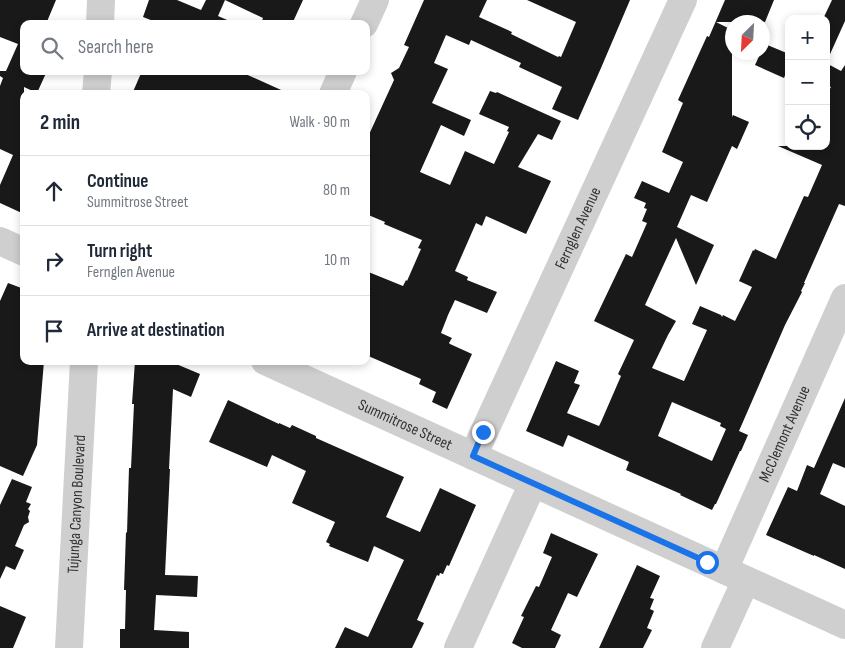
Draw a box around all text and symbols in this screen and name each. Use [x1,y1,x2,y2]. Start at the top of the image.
north arrow [725,15,770,60]
map controls [785,15,830,150]
button: + [785,15,830,60]
search box [20,20,370,75]
icon: search [38,34,66,62]
text: Search here [78,36,154,59]
button: − [785,60,830,105]
button: locate [785,105,830,150]
text: 2 min [40,110,80,135]
text: Walk · 90 m [289,113,350,132]
text: Continue [87,170,148,193]
icon: ahead [40,177,68,205]
text: 80 m [323,181,350,200]
street label: Fernglen Avenue [551,184,605,272]
text: Summitrose Street [87,193,188,212]
text: Turn right [87,240,152,263]
icon: right [40,247,68,275]
text: 10 m [324,251,350,270]
text: Fernglen Avenue [87,263,175,282]
icon: arrive [40,317,68,345]
text: Arrive at destination [87,319,225,342]
street label: McClemont Avenue [755,383,814,485]
street label: Summitrose Street [355,395,455,455]
route end [472,421,495,444]
street label: Tujunga Canyon Boulevard [63,434,90,574]
route start [696,551,719,574]

